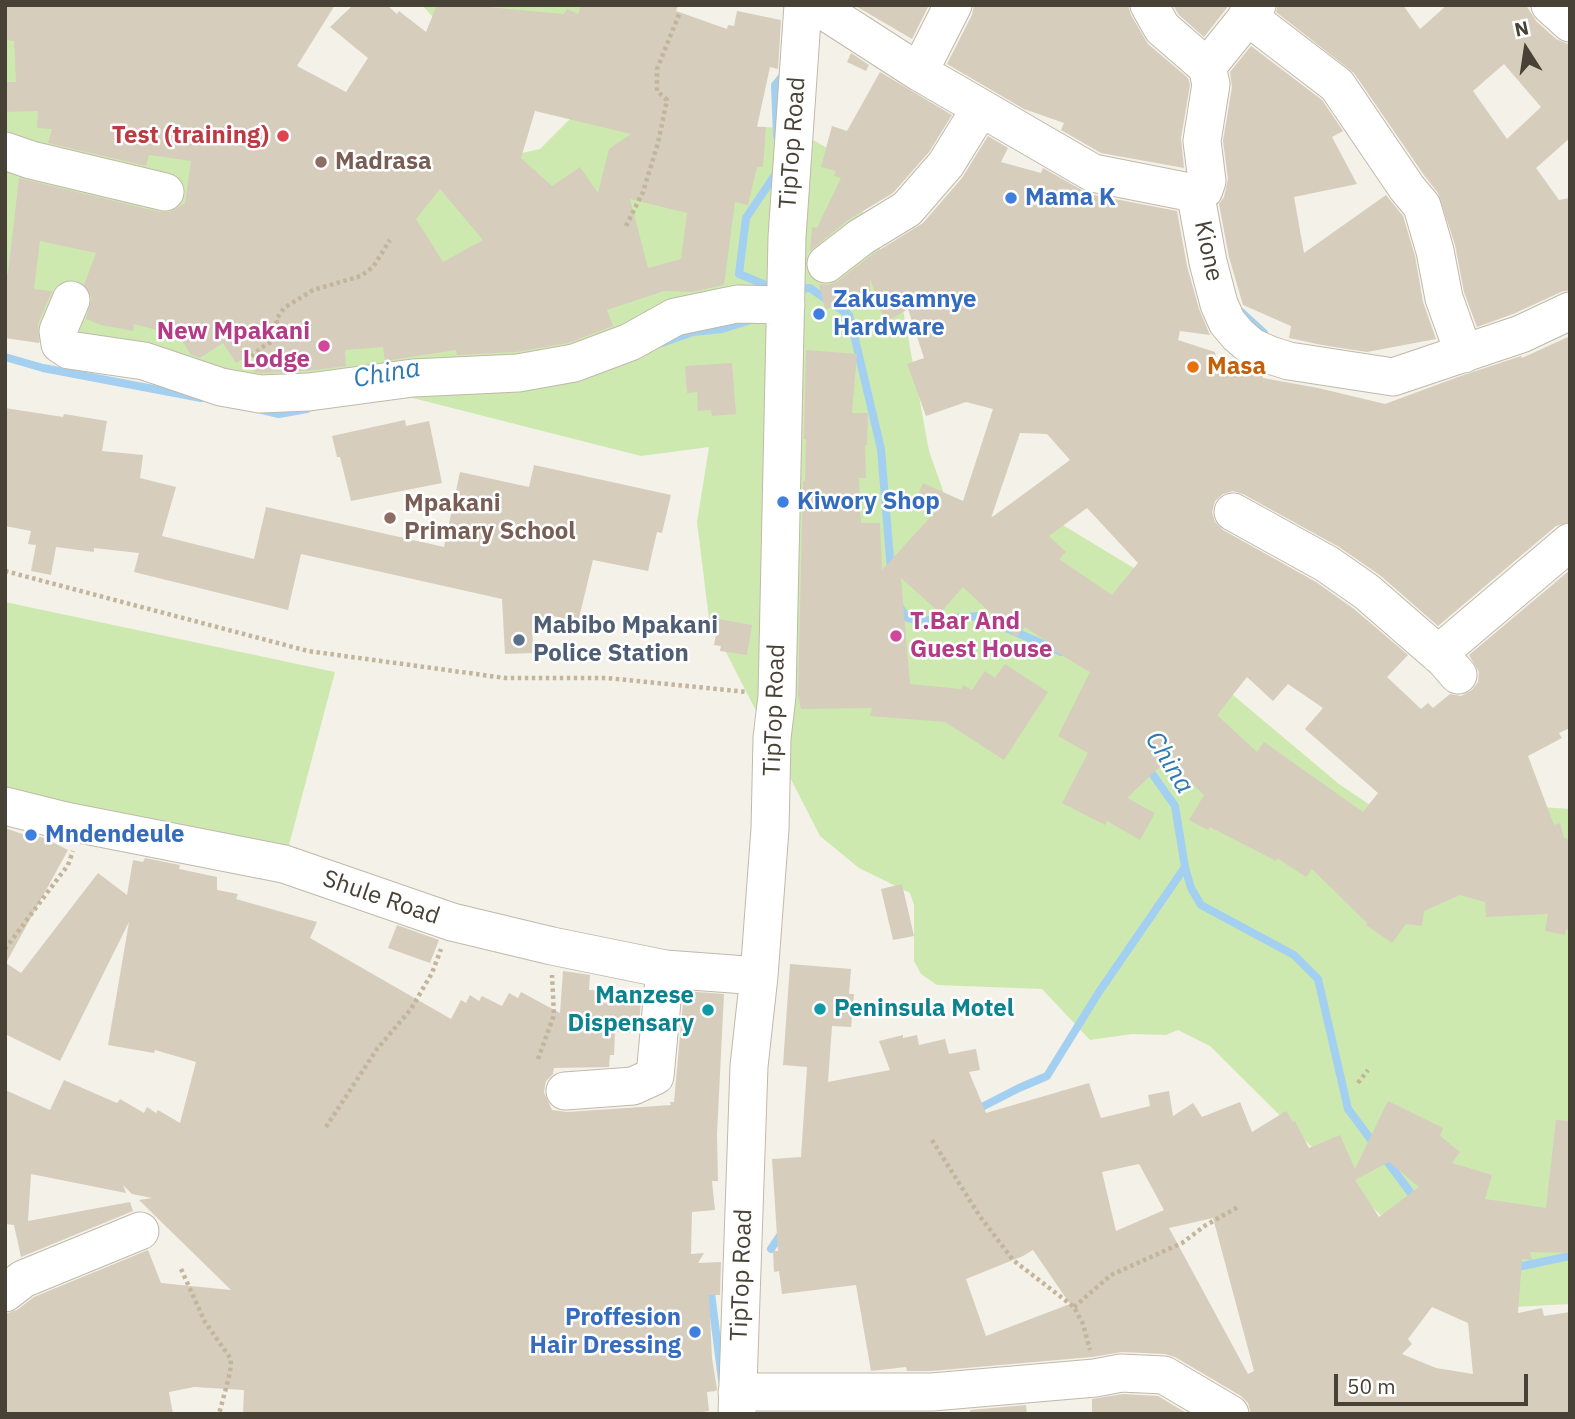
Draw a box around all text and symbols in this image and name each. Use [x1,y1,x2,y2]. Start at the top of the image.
north arrow [1491,14,1561,84]
text: N [1512,15,1531,42]
street label: TipTop Road [774,76,812,210]
place label: Test (training) [112,122,269,150]
marker: Test (training) [275,128,291,144]
place label: Madrasa [335,148,432,176]
marker: Madrasa [313,154,329,170]
place label: Mama K [1025,184,1116,212]
marker: Mama K [1003,190,1019,206]
street label: Kione [1188,218,1228,284]
place label: Zakusamnye Hardware [833,286,977,342]
marker: Zakusamnye Hardware [811,306,827,322]
place label: New Mpakani Lodge [157,318,310,374]
marker: New Mpakani Lodge [316,338,332,354]
water label: China [351,353,423,395]
place label: Masa [1207,353,1266,381]
marker: Masa [1185,359,1201,375]
place label: Kiwory Shop [797,488,940,516]
place label: Mpakani Primary School [404,490,576,546]
marker: Kiwory Shop [775,494,791,510]
marker: Mpakani Primary School [382,510,398,526]
place label: T.Bar And Guest House [910,608,1053,664]
place label: Mabibo Mpakani Police Station [533,612,718,668]
marker: T.Bar And Guest House [888,628,904,644]
marker: Mabibo Mpakani Police Station [511,632,527,648]
street label: TipTop Road [758,643,792,777]
water label: China [1138,726,1200,800]
place label: Mndendeule [45,821,184,849]
marker: Mndendeule [23,827,39,843]
street label: Shule Road [319,865,443,931]
place label: Manzese Dispensary [567,982,694,1038]
place label: Peninsula Motel [834,995,1014,1023]
marker: Peninsula Motel [812,1001,828,1017]
marker: Manzese Dispensary [700,1002,716,1018]
street label: TipTop Road [725,1208,759,1342]
place label: Proffesion Hair Dressing [530,1304,681,1360]
marker: Proffesion Hair Dressing [687,1324,703,1340]
scale bar [1337,1360,1531,1404]
text: 50 m [1347,1372,1396,1400]

